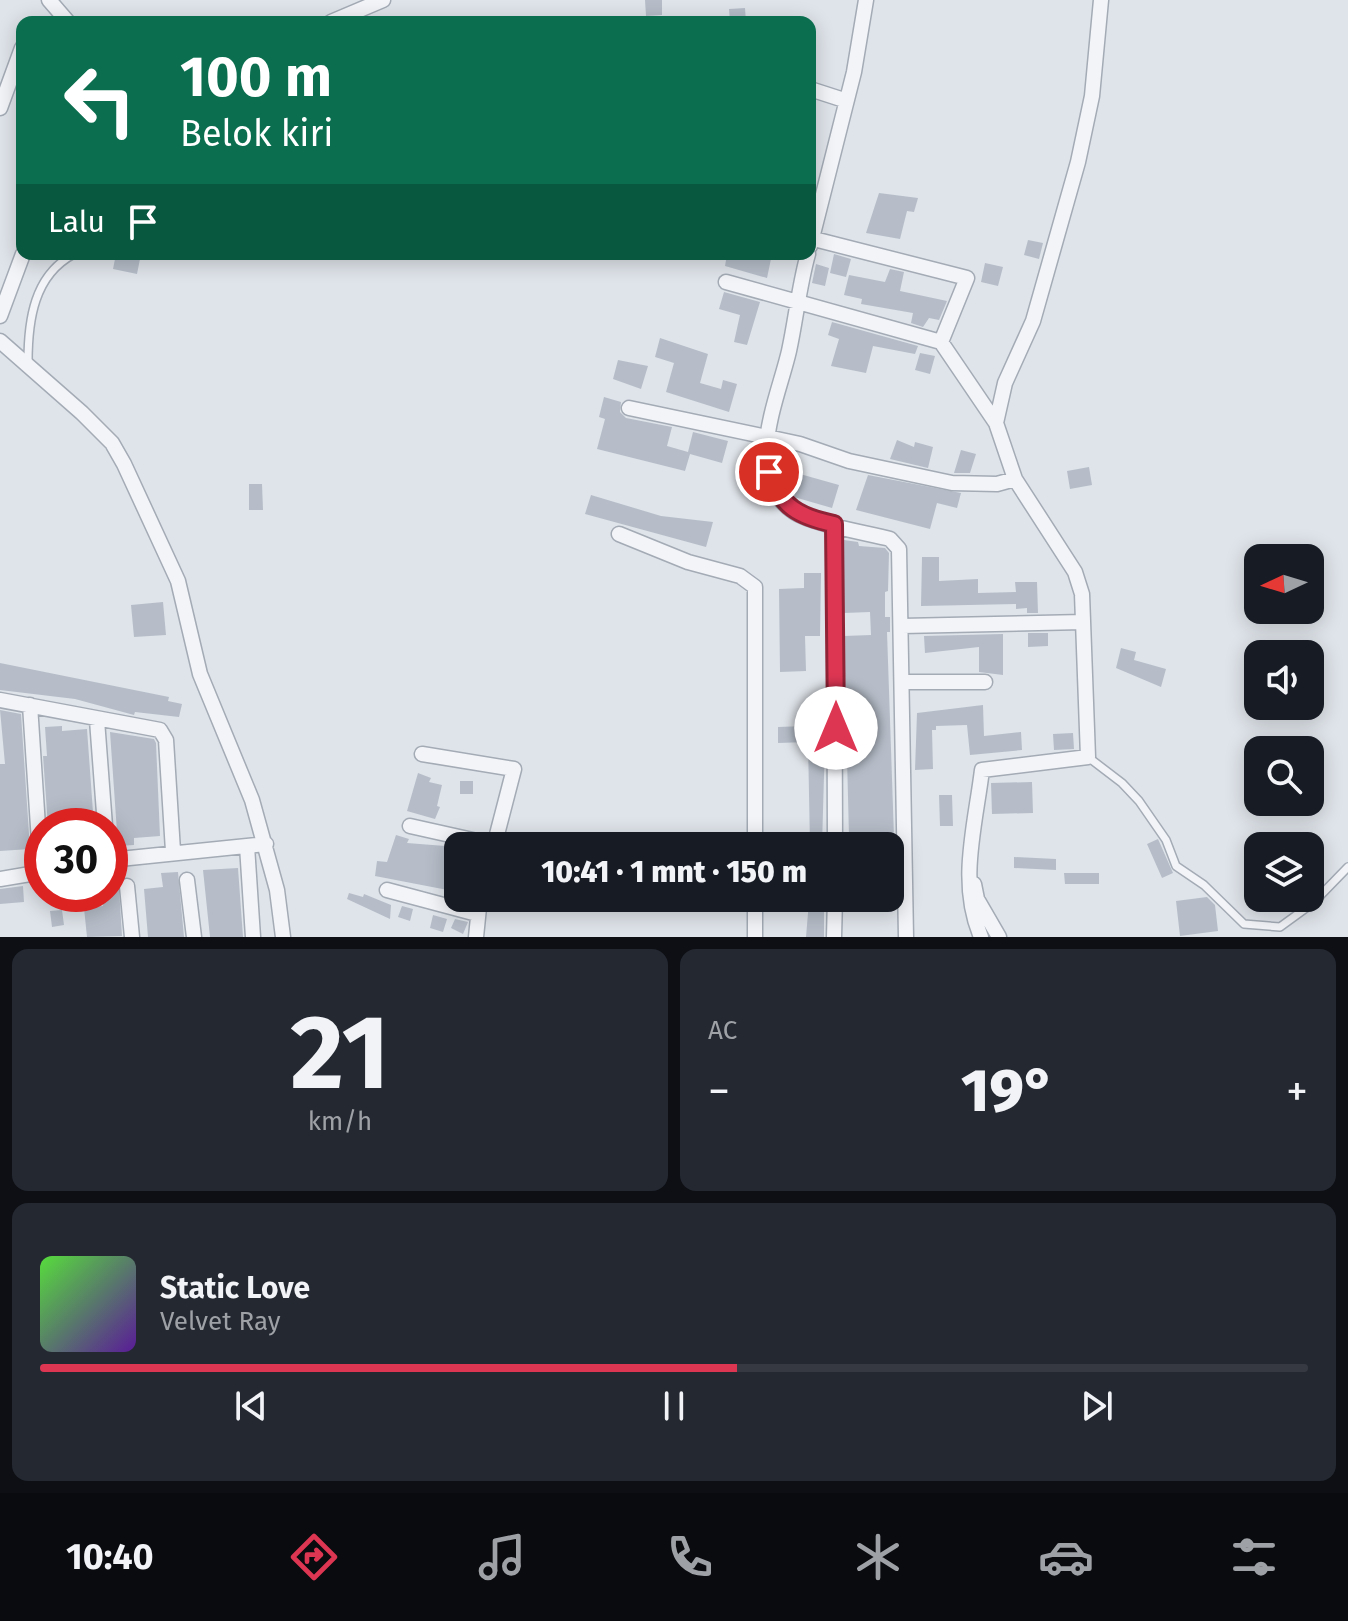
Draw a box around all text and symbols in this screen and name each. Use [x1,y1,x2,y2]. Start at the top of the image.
text: 100 m [180,44,332,111]
icon: left [48,48,152,152]
text: Belok kiri [180,112,334,156]
icon: arrive [121,200,165,244]
text: Lalu [48,204,105,240]
pin [735,438,803,506]
icon: arrive [747,450,791,494]
north arrow [1244,544,1324,624]
map controls [1244,544,1324,912]
button: sound [1244,640,1324,720]
position arrow [794,686,878,770]
button: search [1244,736,1324,816]
speed limit sign: 30 [24,808,128,912]
button: layers [1244,832,1324,912]
text: 10:41 · 1 mnt · 150 m [541,854,807,890]
text: 21 [290,991,390,1116]
text: AC [708,1015,737,1046]
text: 19° [961,1055,1055,1127]
text: − [708,1065,730,1118]
text: + [1286,1065,1308,1118]
text: km/h [308,1106,372,1137]
text: Static Love [160,1270,310,1306]
text: Velvet Ray [160,1306,280,1337]
icon: previous [229,1384,273,1428]
icon: pause [652,1384,696,1428]
icon: next [1075,1384,1119,1428]
icon: directions [286,1529,342,1585]
icon: music [474,1529,530,1585]
icon: phone [662,1529,718,1585]
icon: climate [850,1529,906,1585]
icon: car [1038,1529,1094,1585]
icon: filters [1226,1529,1282,1585]
text: 10:40 [66,1535,154,1579]

